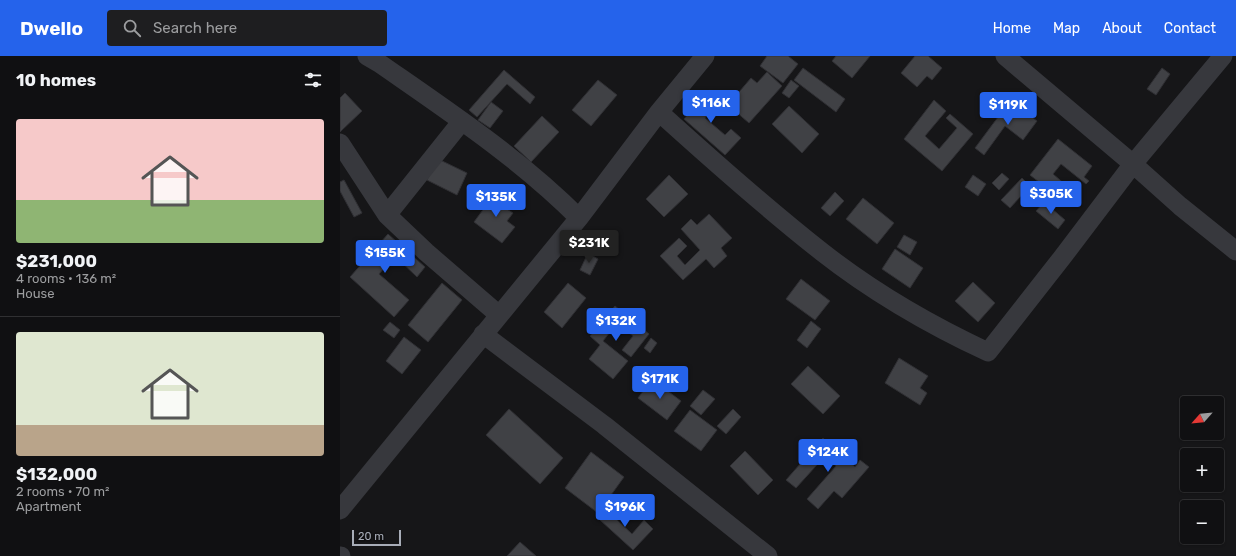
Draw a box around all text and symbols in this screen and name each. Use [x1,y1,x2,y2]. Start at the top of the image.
search box [107,10,387,46]
text: Dwello [20,17,83,40]
icon: search [121,17,143,39]
text: Search here [153,19,237,37]
text: Home [993,20,1031,37]
text: Map [1053,20,1080,37]
text: About [1102,20,1142,37]
text: Contact [1164,20,1216,37]
icon: filters [302,69,324,91]
text: 10 homes [16,70,96,90]
pin: $116K [683,90,739,124]
pin: $119K [980,92,1036,126]
text: $116K [692,95,730,110]
text: $119K [989,97,1027,112]
icon: home [134,145,206,217]
pin: $305K [1023,181,1079,215]
pin: $135K [468,184,524,218]
text: $305K [1029,186,1073,201]
text: $135K [476,189,516,204]
pin: $231K [561,230,617,264]
text: $231K [569,235,609,250]
pin: $155K [357,240,413,274]
text: $155K [365,245,405,260]
text: $231,000 [16,251,97,271]
text: 4 rooms · 136 m² [16,271,116,286]
text: House [16,286,54,301]
pin: $132K [588,308,644,342]
text: $132K [596,313,636,328]
icon: home [134,358,206,430]
pin: $171K [632,366,688,400]
text: $171K [641,371,679,386]
north arrow [1180,396,1224,440]
map controls [1180,396,1224,544]
pin: $124K [800,439,856,473]
text: $124K [807,444,849,459]
button: + [1180,448,1224,492]
text: $132,000 [16,464,97,484]
text: 2 rooms · 70 m² [16,484,110,499]
pin: $196K [597,494,653,528]
text: Apartment [16,499,81,514]
text: $196K [605,499,645,514]
button: − [1180,500,1224,544]
scale bar [352,528,401,547]
text: 20 m [358,530,384,543]

